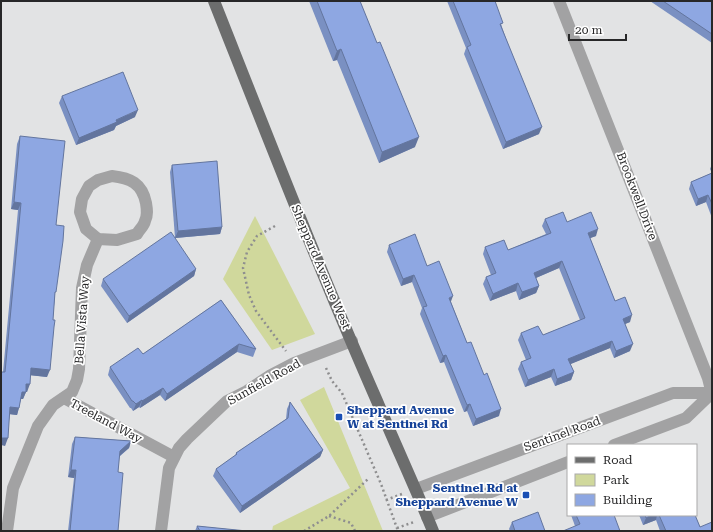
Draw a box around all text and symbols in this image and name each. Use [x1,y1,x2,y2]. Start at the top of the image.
scale bar [569,16,626,42]
text: 20 m [575,23,602,37]
street label: Brookwell Drive [614,150,660,242]
street label: Sheppard Avenue West [288,203,354,332]
street label: Bella Vista Way [72,275,92,365]
street label: Sunfield Road [225,356,303,408]
street label: Treeland Way [68,396,145,446]
place label: Sheppard Avenue W at Sentinel Rd [347,403,454,431]
marker: Sheppard Avenue W at Sentinel Rd [334,412,344,422]
street label: Sentinel Road [522,414,603,454]
legend [567,444,697,516]
text: Road [603,453,633,467]
text: Park [603,473,630,487]
place label: Sentinel Rd at Sheppard Avenue W [395,481,519,509]
marker: Sentinel Rd at Sheppard Avenue W [521,490,531,500]
text: Building [603,493,652,507]

